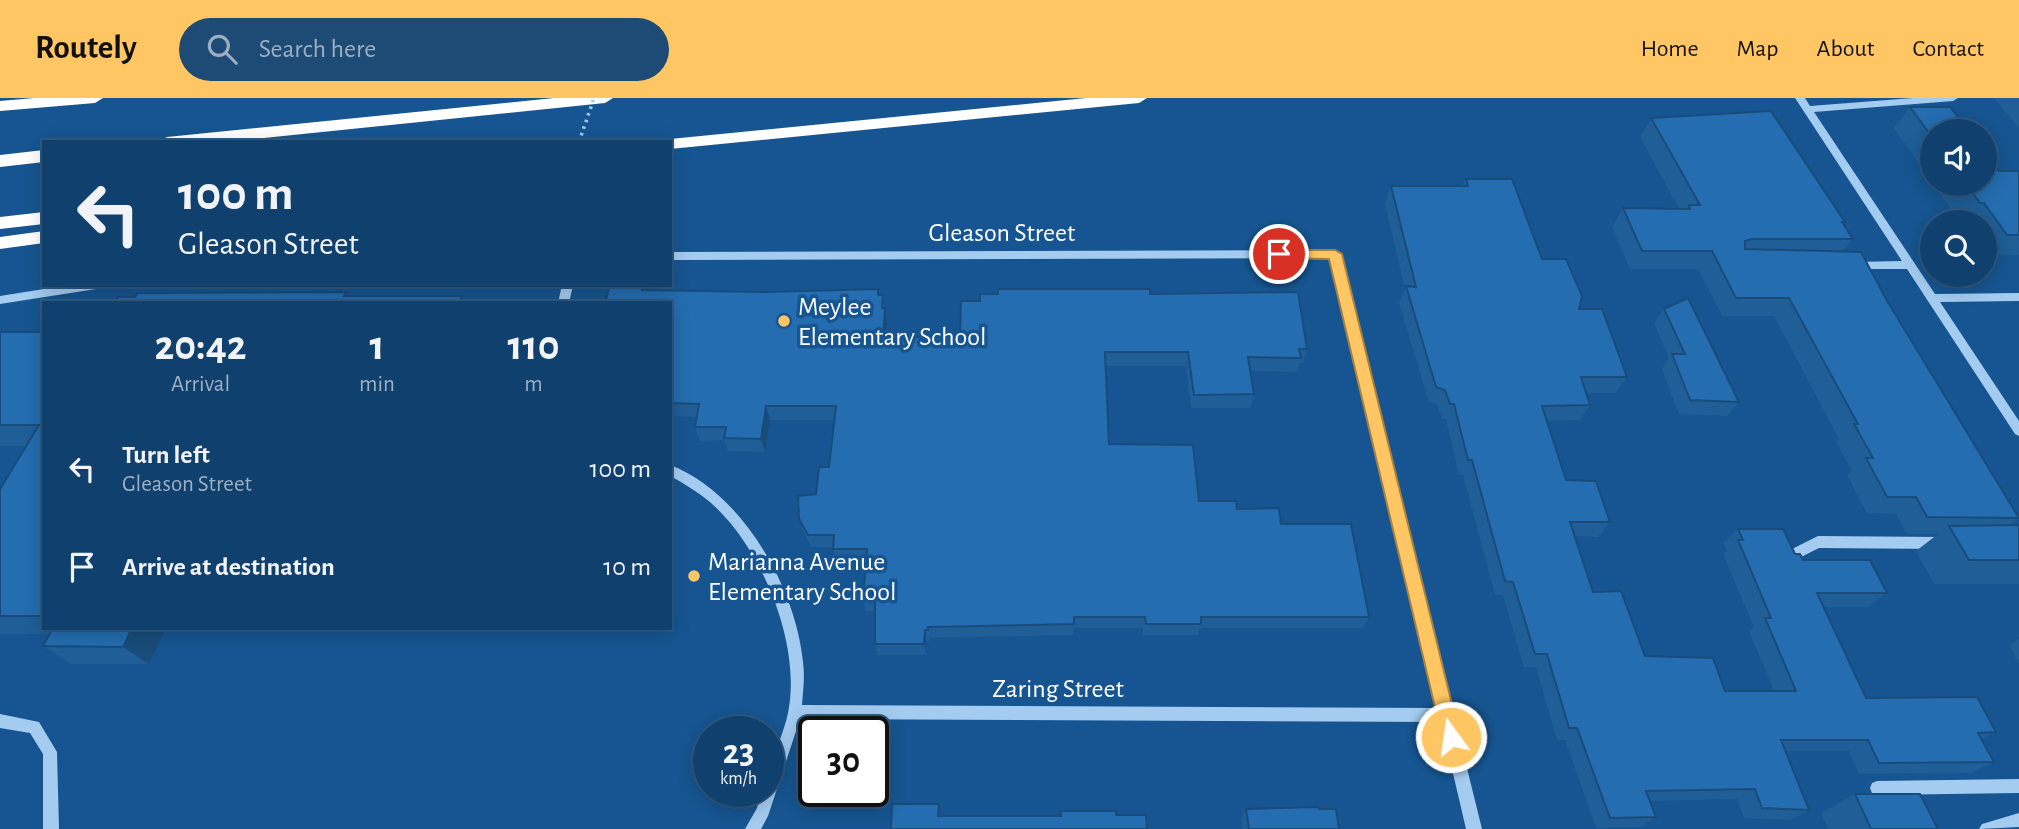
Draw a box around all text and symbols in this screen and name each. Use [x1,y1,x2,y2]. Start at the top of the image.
search box [179,18,669,81]
icon: search [203,30,241,68]
text: Routely [35,32,137,65]
text: Search here [259,36,376,62]
text: Home [1641,37,1699,61]
text: Map [1737,37,1779,61]
text: About [1817,37,1874,61]
text: Contact [1912,37,1984,61]
map controls [1920,119,1997,287]
button: sound [1920,119,1997,196]
icon: left [63,168,154,259]
text: 100 m [178,170,294,219]
button: search [1920,210,1997,287]
street label: Gleason Street [929,220,1075,246]
pin [1249,224,1309,284]
text: Gleason Street [178,228,359,260]
icon: arrive [1260,235,1298,273]
place label: Meylee Elementary School [798,294,987,350]
marker: Meylee Elementary School [776,313,792,329]
text: 20:42 [154,325,247,367]
text: 1 [369,325,385,367]
text: 110 [507,325,560,367]
text: Arrival [171,373,230,396]
text: min [359,373,395,396]
text: m [524,373,543,396]
text: Turn left [122,442,210,468]
icon: left [63,450,101,488]
text: 100 m [590,456,651,482]
text: Gleason Street [122,473,252,496]
icon: arrive [63,548,101,586]
place label: Marianna Avenue Elementary School [708,549,897,605]
text: Arrive at destination [122,554,335,580]
text: 10 m [603,554,651,580]
marker: Marianna Avenue Elementary School [686,568,702,584]
street label: Zaring Street [992,676,1124,702]
position arrow [1414,700,1488,774]
speed limit sign: 30 [798,716,889,807]
text: 23 [723,735,754,770]
text: km/h [720,770,757,788]

